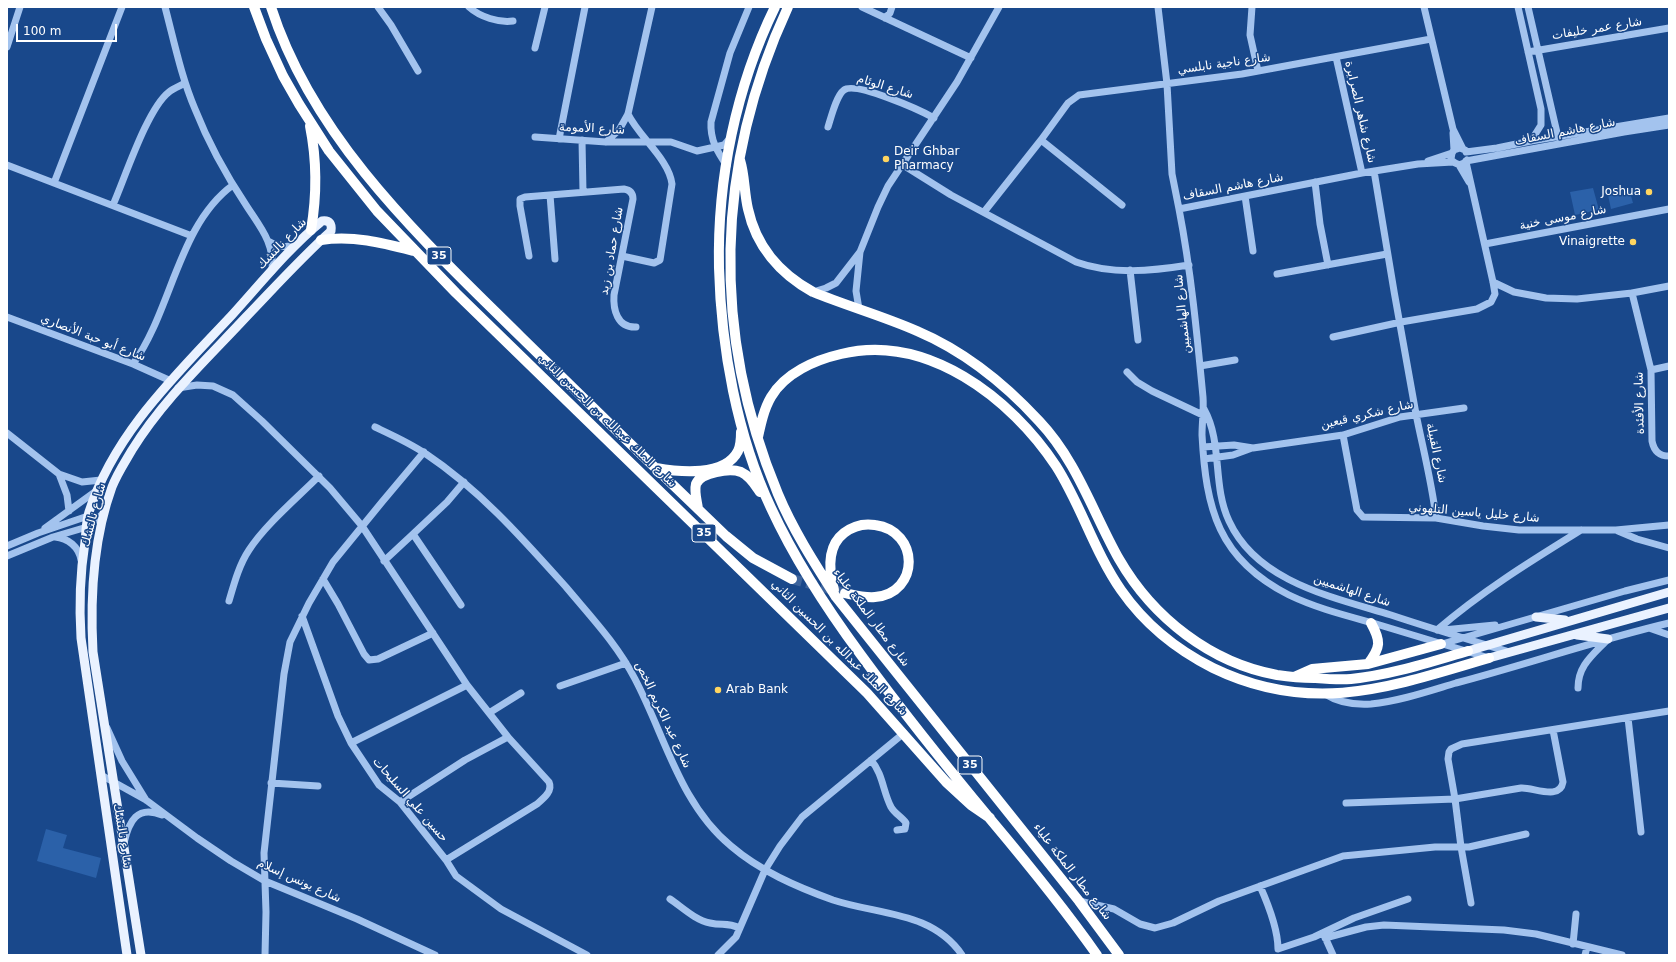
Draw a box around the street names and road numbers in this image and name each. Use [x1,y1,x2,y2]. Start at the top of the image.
street label: شارع عمر خليفات [1551,15,1643,43]
street label: شارع ناجية نابلسي [1177,50,1271,78]
street label: شارع شاهر الصرايرة [1341,59,1379,165]
street label: شارع الوئام [855,72,915,102]
street label: شارع هاشم السقاف [1513,115,1617,149]
street label: شارع الأمومة [559,120,625,138]
street label: شارع هاشم السقاف [1181,170,1285,204]
street label: شارع موسى خنية [1518,203,1608,233]
street label: شارع حماد بن زيد [597,206,627,296]
street label: شارع نالتشك [254,215,310,273]
road number: 35 [427,247,451,265]
street label: شارع الهاشميين [1172,273,1194,355]
street label: شارع أبو حبة الأنصاري [39,311,147,365]
street label: شارع الملك عبدالله بن الحسين الثاني [535,351,679,491]
street label: شارع الأفئدة [1632,372,1648,434]
street label: شارع شكري قبعين [1319,397,1415,433]
street label: شارع القبيلة [1423,422,1449,484]
street label: شارع نالتشك [79,481,109,549]
street label: شارع خليل ياسين التلهوني [1408,500,1540,526]
road number: 35 [692,524,716,542]
street label: شارع مطار الملكة علياء [829,566,913,670]
street label: شارع الهاشميين [1312,572,1392,610]
street label: شارع الملك عبدالله بن الحسين الثاني [768,577,910,719]
street label: شارع عبد الكريم الخص [632,659,694,771]
street label: حسين علي السليحات [369,755,451,845]
road number: 35 [958,756,982,774]
street label: شارع نالتشك [110,802,134,870]
street label: شارع مطار الملكة علياء [1030,821,1114,923]
street label: شارع يونس إسلام [255,856,343,906]

